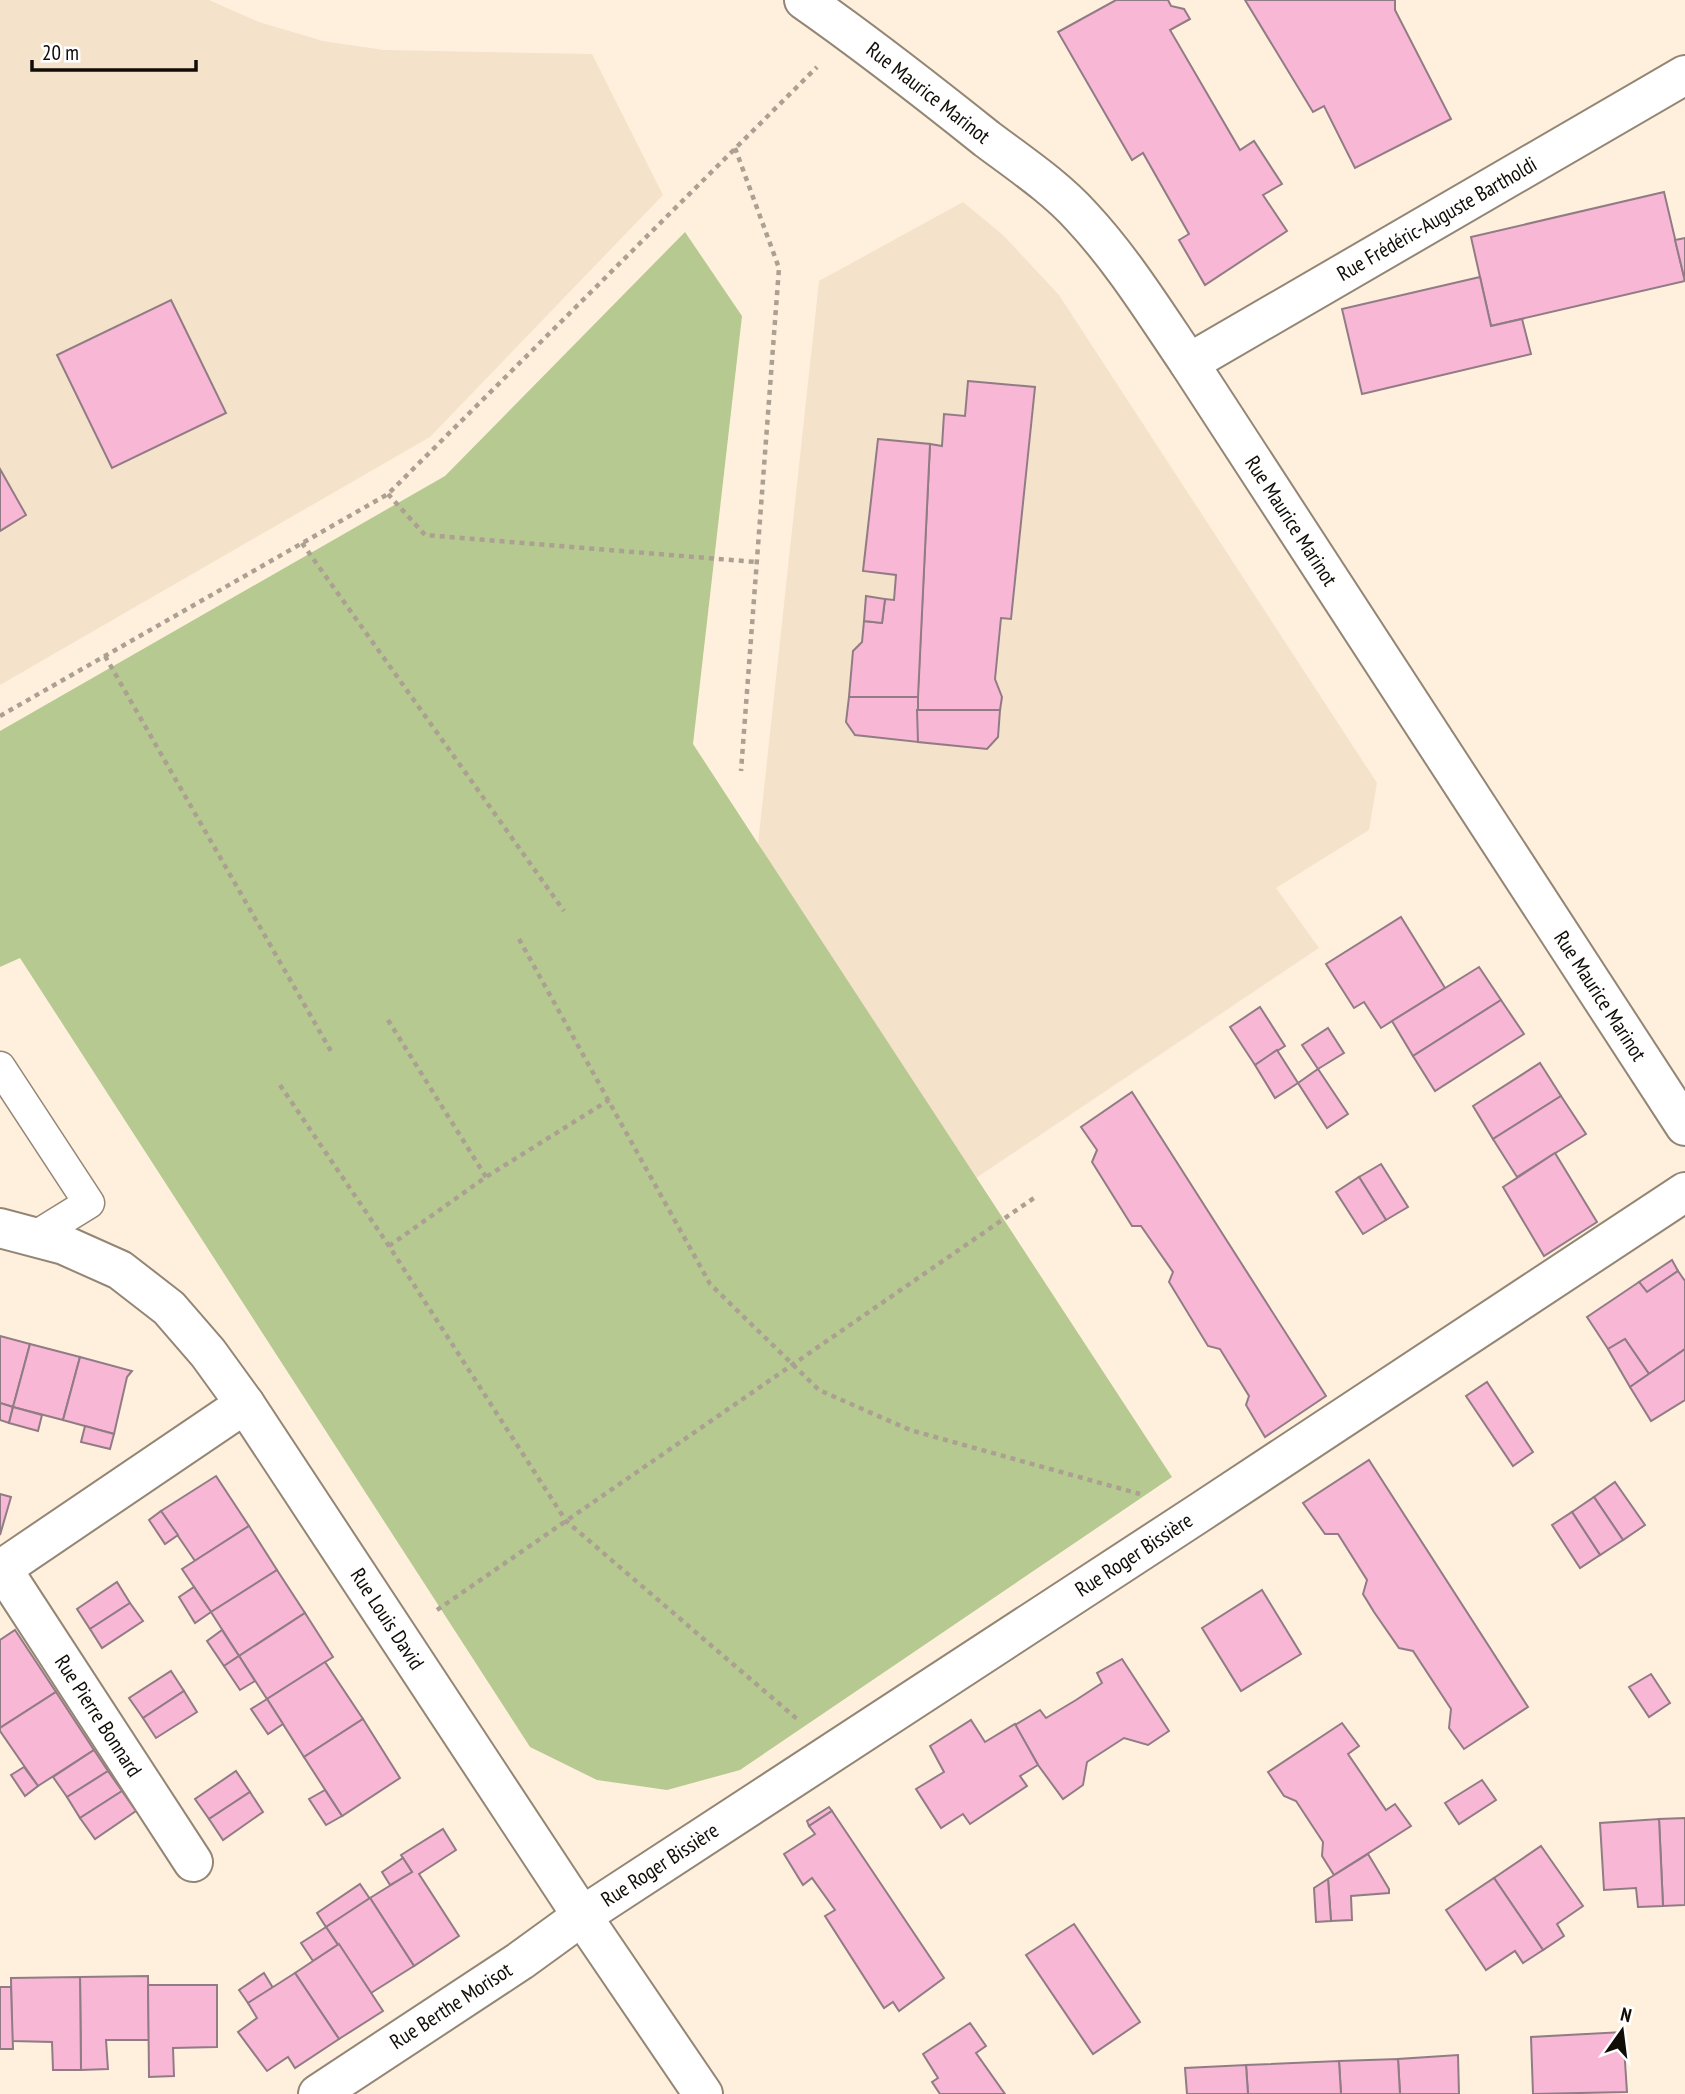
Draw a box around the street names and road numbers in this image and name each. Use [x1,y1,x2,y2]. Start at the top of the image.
street label: Rue Maurice Marinot [861,36,996,150]
street label: Rue Frédéric-Auguste Bartholdi [1332,150,1542,287]
street label: Rue Maurice Marinot [1239,451,1344,591]
street label: Rue Maurice Marinot [1548,926,1653,1066]
street label: Rue Roger Bissière [1070,1507,1198,1603]
street label: Rue Louis David [345,1563,430,1675]
street label: Rue Pierre Bonnard [49,1650,148,1782]
street label: Rue Roger Bissière [596,1817,724,1913]
street label: Rue Berthe Morisot [385,1956,517,2055]

